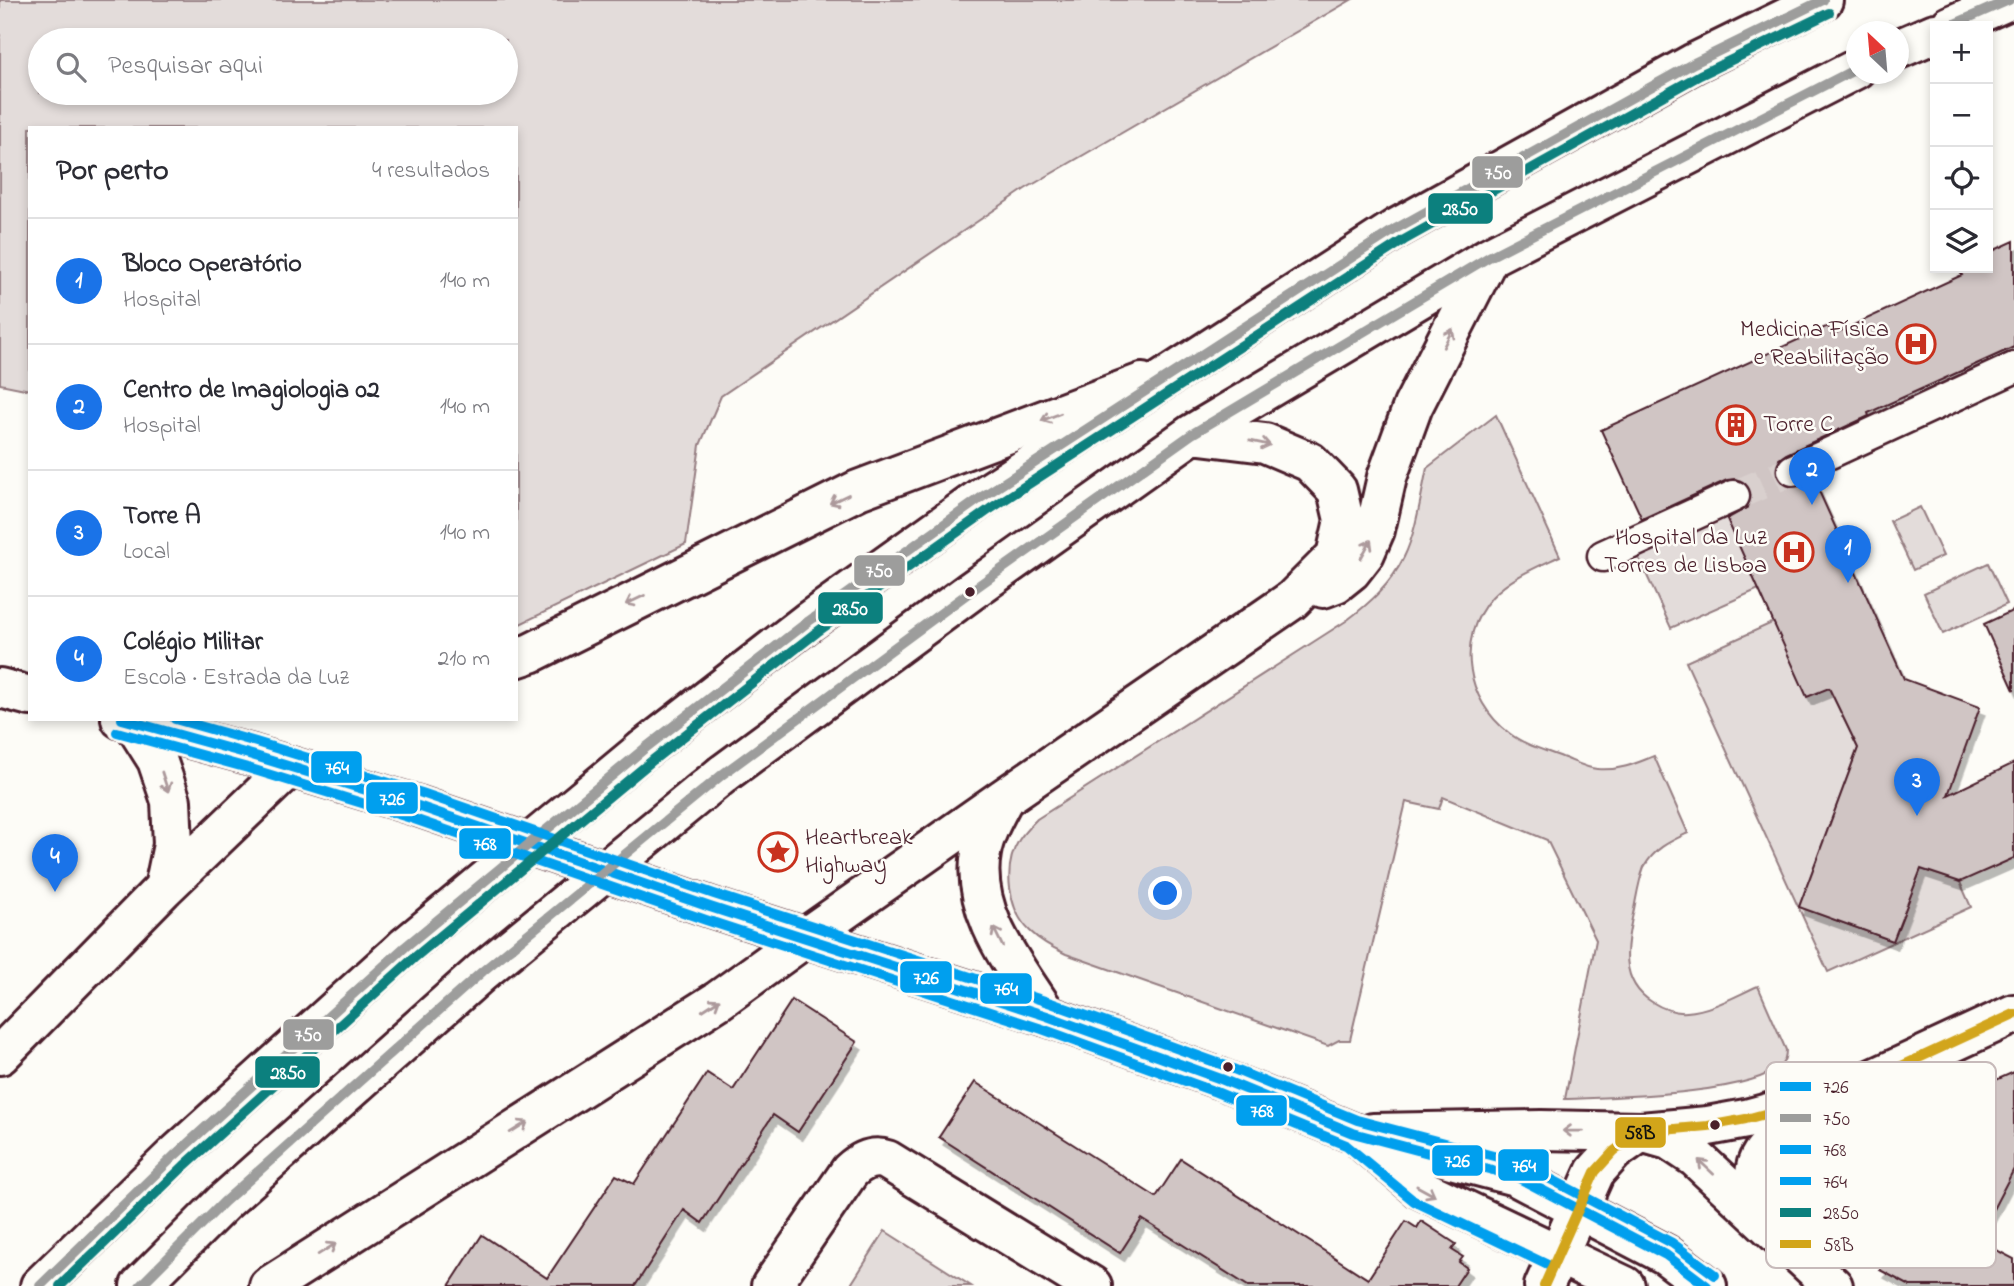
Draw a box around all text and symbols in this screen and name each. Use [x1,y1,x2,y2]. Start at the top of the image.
north arrow [1846,21,1909,84]
map controls [1930,21,1993,273]
button: + [1930,21,1993,84]
search box [28,28,518,105]
icon: search [52,48,90,86]
text: Pesquisar aqui [108,48,263,86]
button: − [1930,84,1993,147]
button: locate [1930,147,1993,210]
text: Por perto [56,150,169,194]
text: 4 resultados [372,155,490,188]
line badge: 750 [1471,155,1524,189]
text: 750 [1485,161,1512,188]
line badge: 2850 [1427,192,1494,225]
text: 2850 [1441,197,1479,224]
button: layers [1930,210,1993,273]
text: Bloco Operatório [123,246,302,284]
text: 1 [75,265,83,298]
text: 140 m [440,265,490,298]
text: Hospital [123,284,201,317]
place label: Medicina Física e Reabilitação [1740,313,1889,376]
hospital icon: Medicina Física e Reabilitação [1895,323,1937,365]
one-way arrow [1441,328,1455,349]
text: Centro de Imagiologia 02 [123,372,380,410]
text: 2 [73,391,85,424]
text: 140 m [440,391,490,424]
building icon: Torre C [1715,404,1757,446]
place label: Torre C [1763,408,1833,443]
text: Hospital [123,410,201,443]
one-way arrow [1041,412,1062,425]
one-way arrow [1248,436,1271,450]
pin: 2 [1789,447,1835,505]
one-way arrow [829,493,850,507]
text: Torre A [123,498,201,536]
text: 3 [74,517,84,550]
text: 140 m [440,517,490,550]
place label: Hospital da Luz Torres de Lisboa [1604,521,1768,584]
pin: 1 [1825,525,1871,583]
hospital icon: Hospital da Luz Torres de Lisboa [1773,531,1815,573]
text: Local [123,536,170,569]
one-way arrow [1359,540,1373,560]
line badge: 750 [853,554,906,587]
text: 750 [866,559,893,586]
unlabelled marker [963,585,977,599]
line badge: 2850 [817,591,884,625]
one-way arrow [625,594,646,608]
text: 2850 [831,597,869,624]
text: Colégio Militar [123,624,263,662]
text: 4 [74,643,84,676]
text: 210 m [438,643,490,676]
text: Escola · Estrada da Luz [123,662,349,695]
line badge: 764 [310,750,363,784]
text: 764 [325,756,349,783]
pin: 3 [1894,758,1940,816]
one-way arrow [159,771,172,793]
line badge: 726 [365,781,419,815]
text: 726 [379,787,405,814]
place label: Heartbreak Highway [805,821,913,885]
line badge: 768 [458,827,512,860]
place icon: Heartbreak Highway [757,831,799,873]
text: 768 [473,832,497,859]
pin: 4 [32,834,78,892]
your location [1148,876,1182,910]
one-way arrow [991,927,1005,948]
line badge: 726 [899,960,953,994]
text: 726 [913,966,939,993]
line badge: 764 [979,972,1033,1005]
text: 764 [994,977,1018,1004]
one-way arrow [701,998,720,1013]
line badge: 750 [282,1018,335,1051]
text: 750 [295,1023,322,1050]
line badge: 2850 [254,1055,321,1089]
unlabelled marker [1221,1060,1235,1074]
text: 2850 [269,1061,307,1088]
legend [1766,1062,1996,1268]
text: 726 [1823,1075,1849,1102]
line badge: 768 [1235,1094,1288,1127]
text: 768 [1250,1099,1274,1126]
text: 750 [1823,1107,1850,1134]
line badge: 58B [1614,1116,1667,1149]
unlabelled marker [1708,1118,1722,1132]
one-way arrow [509,1120,528,1135]
text: 58B [1625,1121,1656,1148]
one-way arrow [1561,1124,1584,1137]
text: 768 [1823,1138,1846,1165]
line badge: 726 [1431,1144,1484,1177]
line badge: 764 [1497,1148,1550,1182]
text: 726 [1444,1149,1470,1176]
text: 764 [1512,1154,1536,1181]
one-way arrow [1698,1158,1715,1175]
text: 764 [1823,1170,1847,1197]
one-way arrow [1415,1184,1435,1198]
text: 2850 [1823,1201,1859,1228]
text: 58B [1823,1233,1854,1260]
one-way arrow [317,1242,336,1257]

